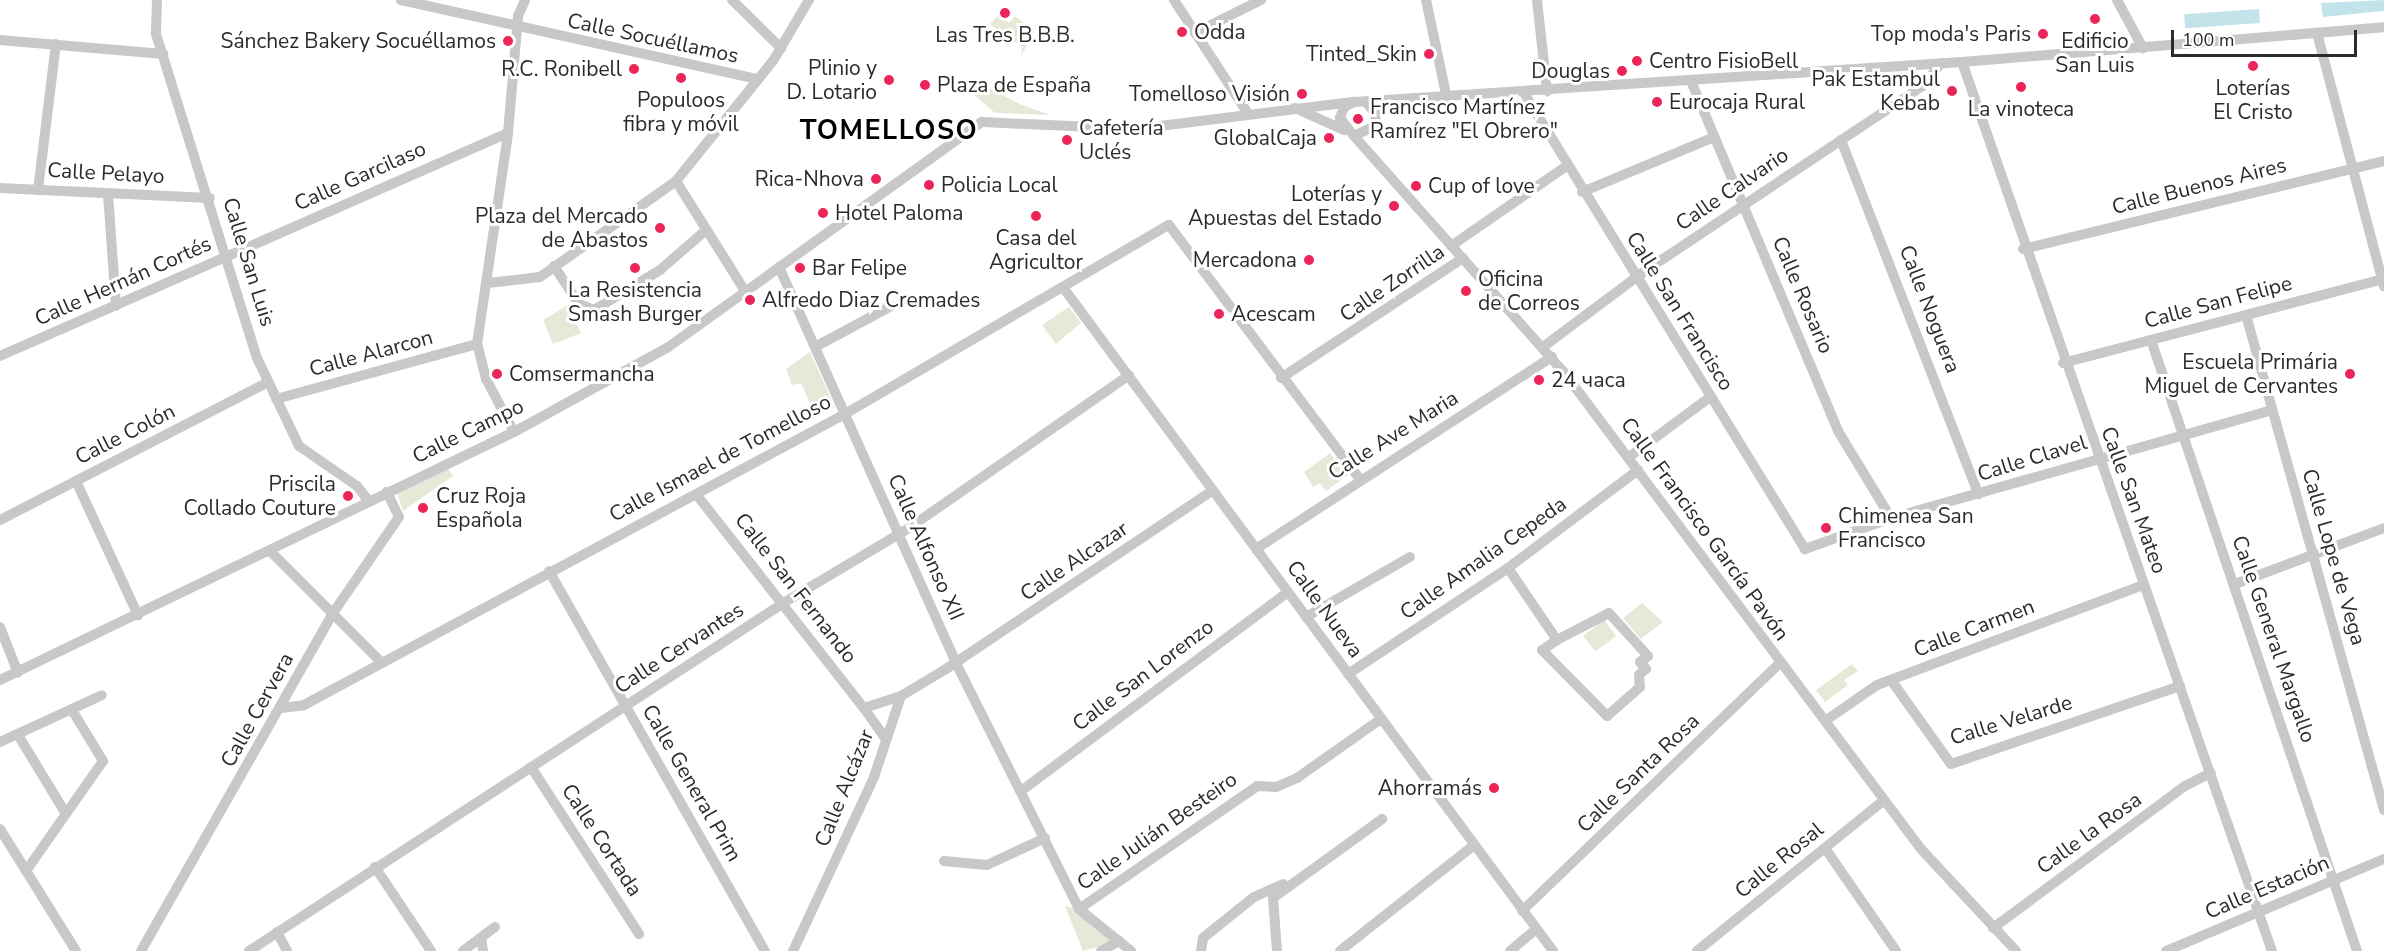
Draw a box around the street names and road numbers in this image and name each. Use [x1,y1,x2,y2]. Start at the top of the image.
street label: Calle Socuéllamos [565,8,741,68]
street label: Calle Garcilaso [290,136,430,216]
street label: Calle Calvario [1671,142,1793,236]
street label: Calle Buenos Aires [2109,152,2289,220]
street label: Calle Pelayo [47,157,165,189]
street label: Calle San Luis [217,195,281,329]
street label: Calle San Francisco [1621,227,1739,395]
street label: Calle Hernán Cortés [31,231,215,331]
street label: Calle Rosario [1767,233,1839,357]
street label: Calle Zorrilla [1335,239,1449,327]
street label: Calle Noguera [1894,242,1966,376]
street label: Calle San Felipe [2141,270,2295,334]
street label: Calle Alarcon [306,324,436,382]
street label: Calle Ave Maria [1323,385,1463,485]
street label: Calle Ismael de Tomelloso [605,389,835,527]
street label: Calle Campo [408,393,528,469]
street label: Calle Colón [71,398,179,470]
street label: Calle Francisco García Pavón [1616,412,1794,646]
street label: Calle San Mateo [2096,423,2172,577]
street label: Calle Clavel [1974,429,2090,487]
street label: Calle Lope de Vega [2297,466,2371,648]
street label: Calle Alfonso XII [883,470,969,624]
street label: Calle Amalia Cepeda [1395,491,1571,625]
street label: Calle San Fernando [729,508,863,668]
street label: Calle Alcazar [1015,516,1133,606]
street label: Calle General Margallo [2227,532,2321,746]
street label: Calle Nueva [1281,556,1369,662]
street label: Calle Carmen [1910,593,2038,663]
street label: Calle Cervantes [610,597,748,699]
street label: Calle San Lorenzo [1068,614,1218,736]
street label: Calle Cervera [215,648,299,772]
street label: Calle Velarde [1947,689,2075,751]
street label: Calle General Prim [637,700,747,866]
street label: Calle Santa Rosa [1572,708,1704,838]
street label: Calle Alcázar [809,726,879,850]
street label: Calle Julián Besteiro [1072,766,1242,896]
street label: Calle Cortada [556,779,648,901]
street label: Calle la Rosa [2032,787,2146,879]
street label: Calle Rosal [1730,817,1828,903]
street label: Calle Estación [2201,850,2333,924]

